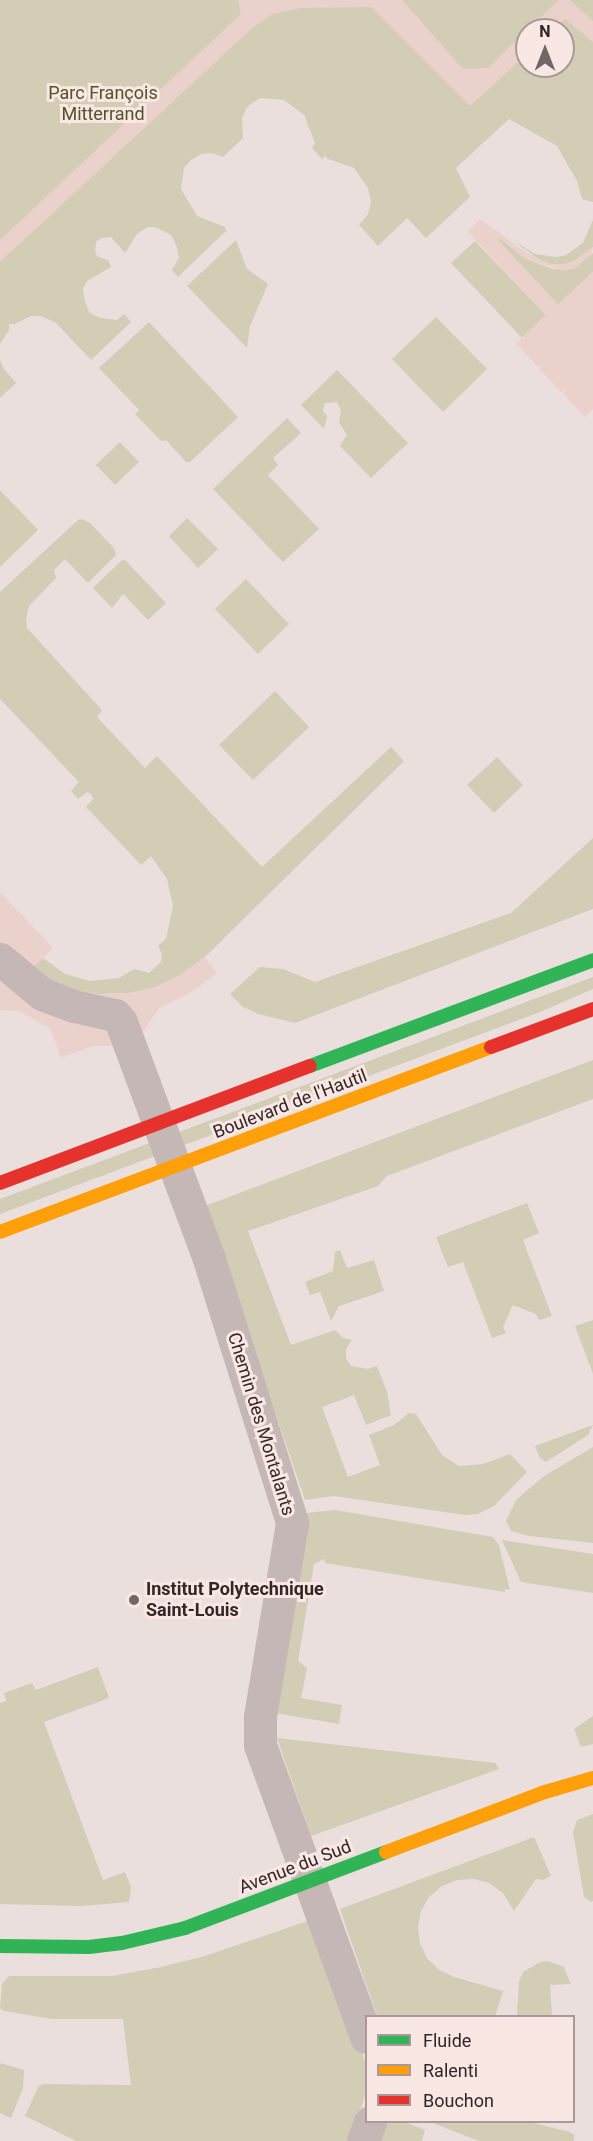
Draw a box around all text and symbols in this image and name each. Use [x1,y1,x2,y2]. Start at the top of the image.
north arrow [515,18,575,78]
text: N [539,22,551,41]
park label: Parc François Mitterrand [48,83,158,125]
street label: Boulevard de l'Hautil [210,1065,370,1143]
street label: Chemin des Montalants [223,1330,299,1518]
place label: Institut Polytechnique Saint-Louis [146,1579,324,1622]
marker: Institut Polytechnique Saint-Louis [127,1593,141,1607]
street label: Avenue du Sud [236,1836,354,1898]
legend [365,2015,575,2123]
text: Fluide [423,2030,471,2051]
text: Ralenti [423,2060,478,2081]
text: Bouchon [423,2090,494,2111]

